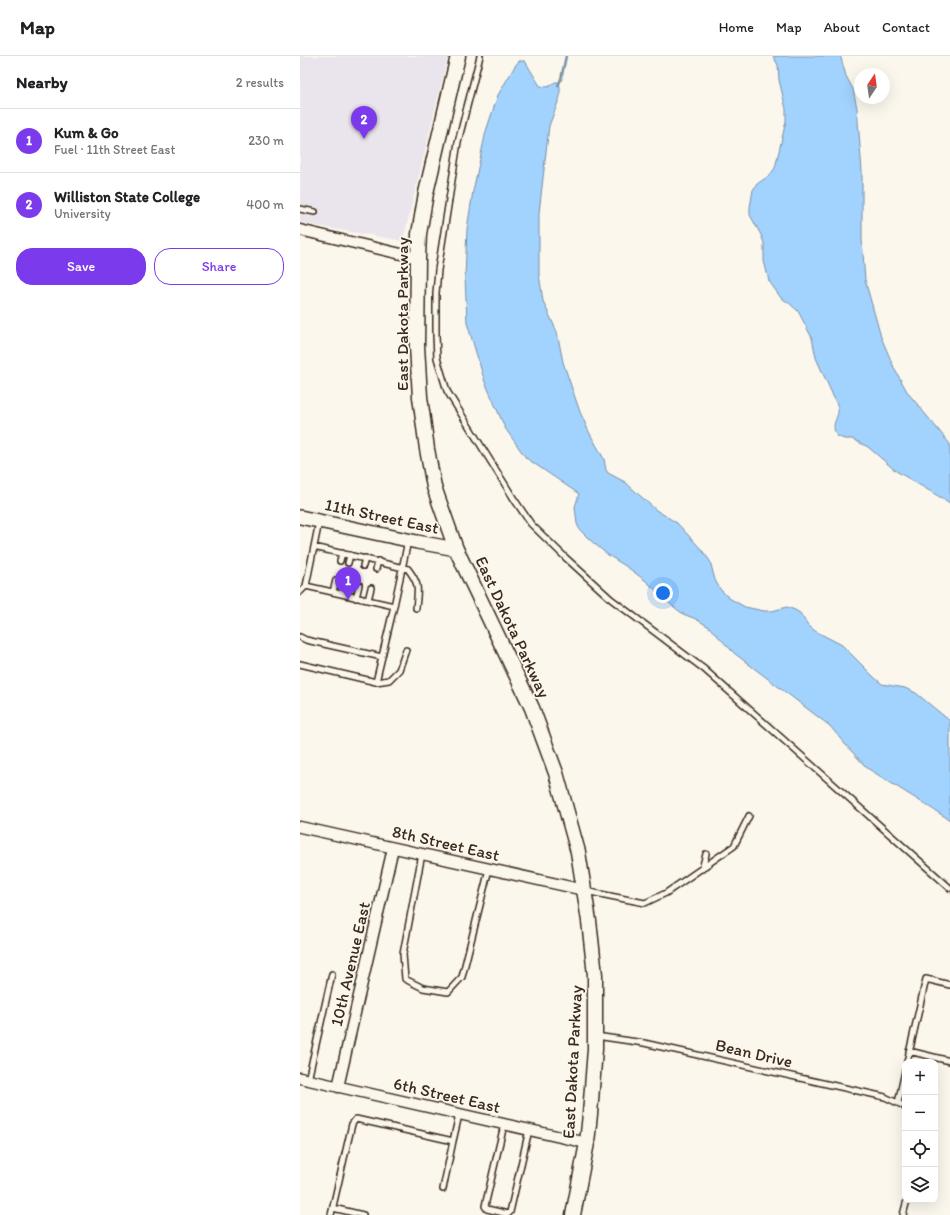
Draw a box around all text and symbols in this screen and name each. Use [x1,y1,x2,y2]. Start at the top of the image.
text: Map [20,16,55,39]
text: Home [719,19,754,36]
text: Map [776,19,802,36]
text: About [824,19,860,36]
text: Contact [882,19,930,36]
north arrow [854,68,890,104]
text: Nearby [16,72,68,92]
text: 2 results [236,75,284,90]
pin: 2 [351,106,377,139]
text: Kum & Go [54,124,119,142]
text: 1 [26,133,32,148]
text: 230 m [248,133,284,148]
text: Fuel · 11th Street East [54,142,175,157]
text: Williston State College [54,188,200,206]
text: 2 [26,197,32,212]
text: 400 m [246,197,284,212]
text: University [54,206,111,221]
street label: East Dakota Parkway [392,237,412,391]
button: Save [16,248,146,285]
button: Share [154,248,284,285]
street label: 11th Street East [323,494,441,538]
street label: East Dakota Parkway [471,553,555,701]
pin: 1 [335,567,361,600]
your location [653,583,673,603]
street label: 8th Street East [390,821,502,865]
street label: 10th Avenue East [326,900,374,1028]
street label: East Dakota Parkway [558,985,586,1139]
street label: Bean Drive [714,1034,794,1072]
map controls [902,1059,938,1203]
button: + [902,1059,938,1095]
street label: 6th Street East [392,1073,502,1117]
button: − [902,1095,938,1131]
button: locate [902,1131,938,1167]
button: layers [902,1167,938,1203]

